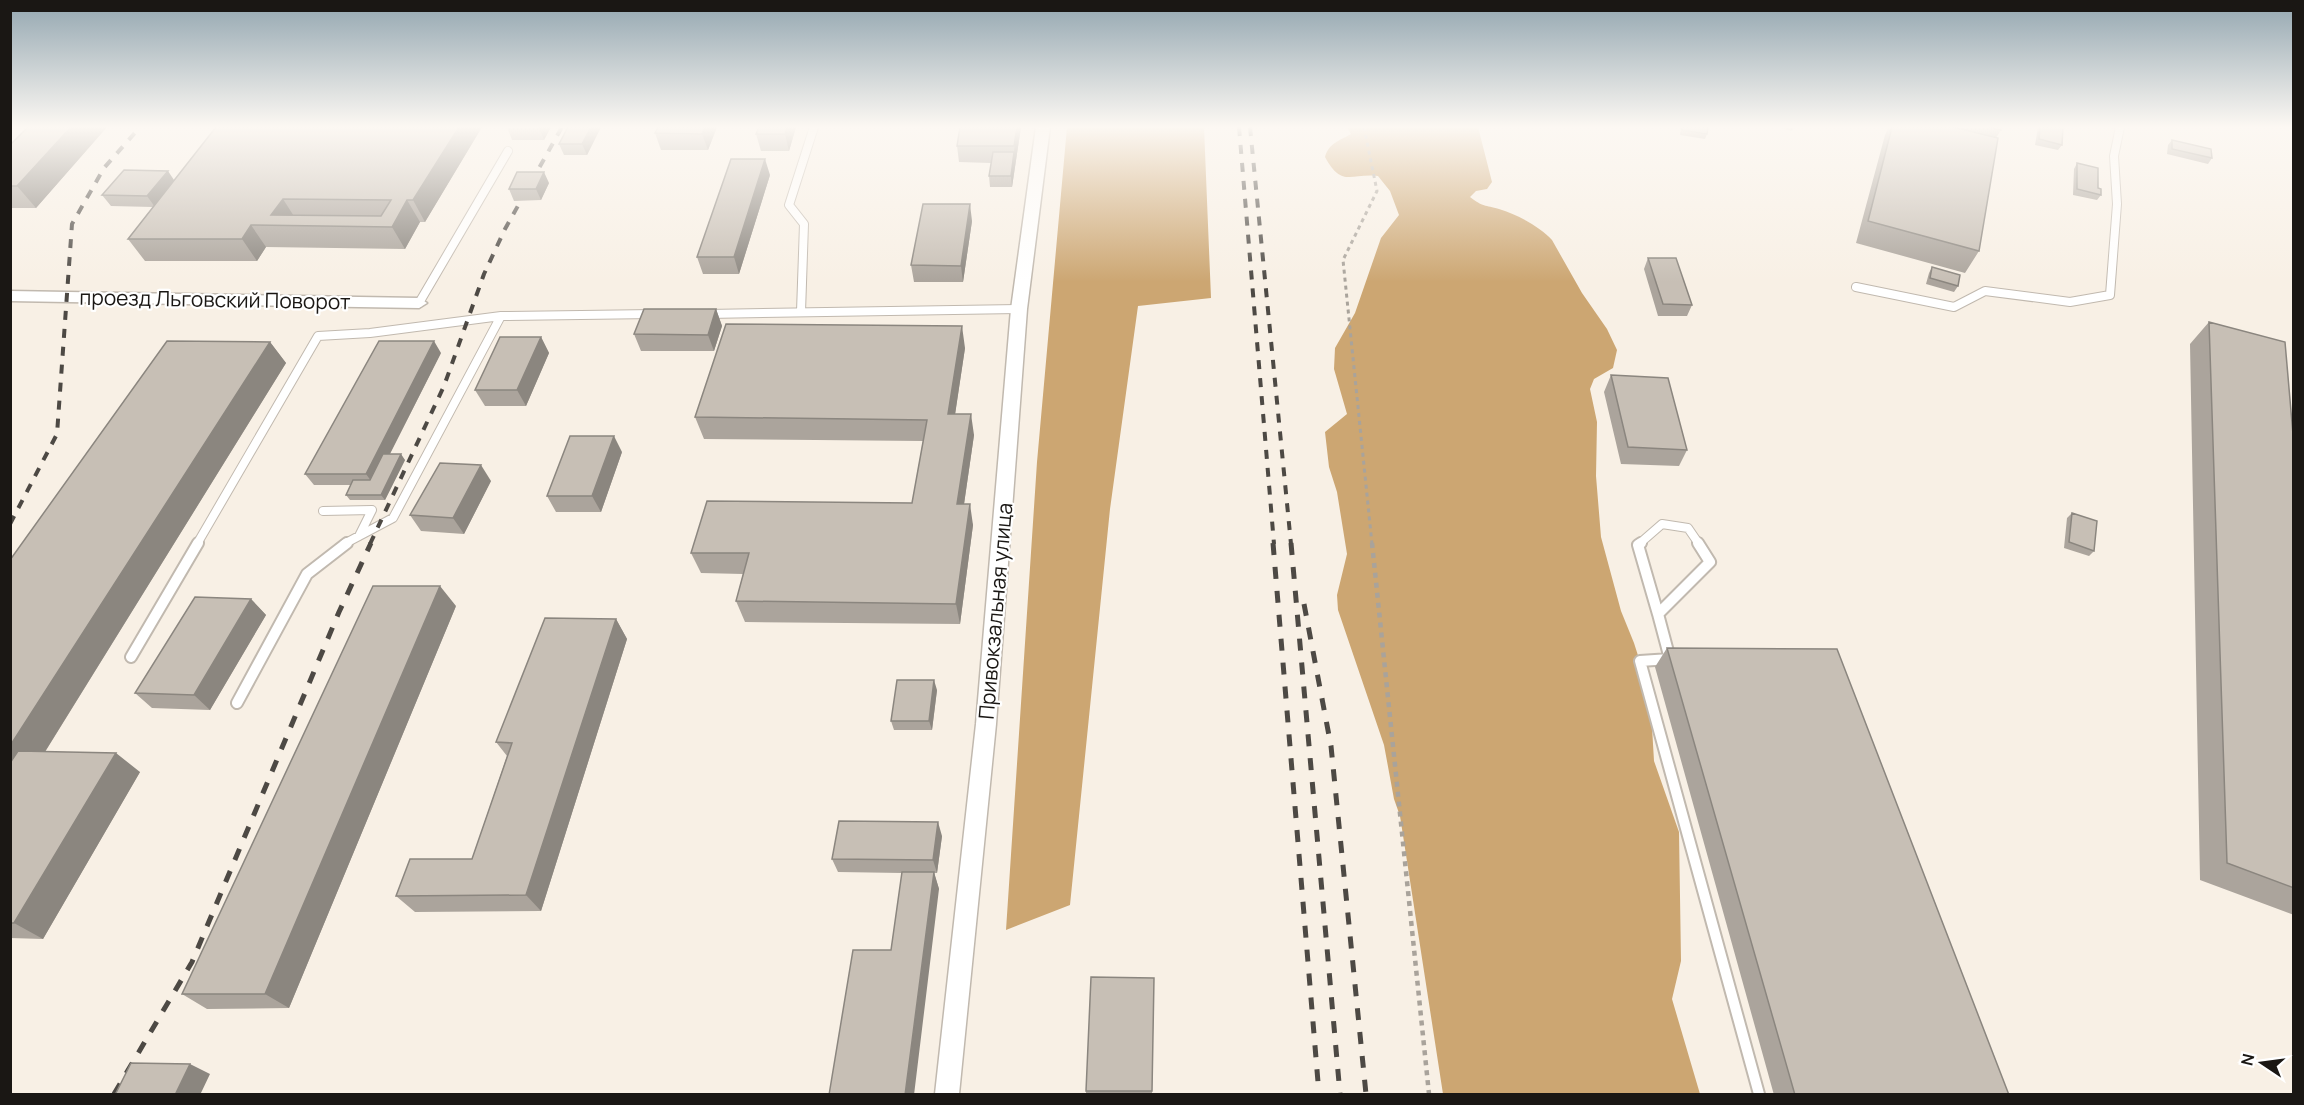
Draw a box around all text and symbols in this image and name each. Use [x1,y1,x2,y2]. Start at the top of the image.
street label: проезд Льговский Поворот [79,283,351,315]
street label: Привокзальная улица [972,501,1018,721]
north arrow [2232,1033,2292,1093]
text: N [2235,1052,2259,1068]

